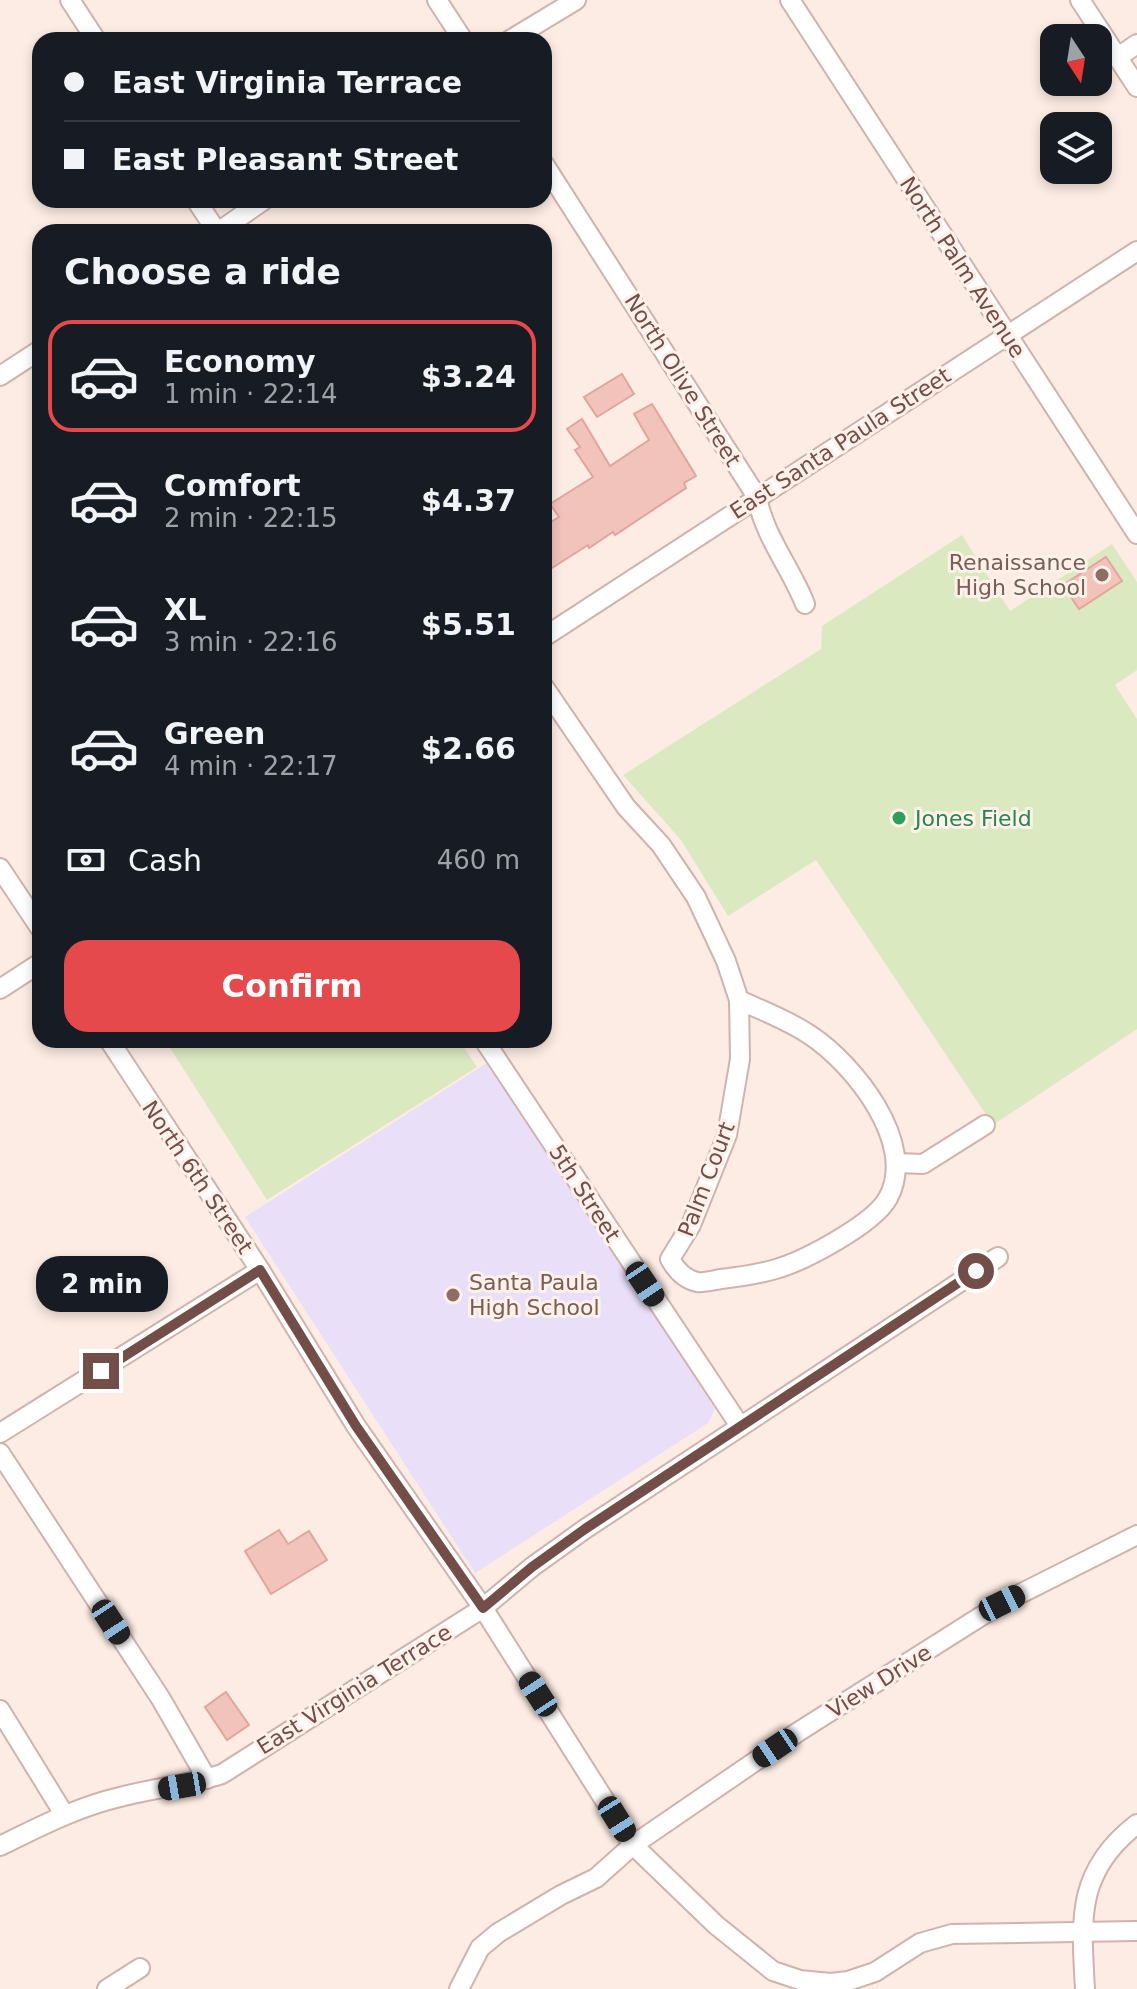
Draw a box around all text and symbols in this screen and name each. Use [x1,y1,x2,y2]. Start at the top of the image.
north arrow [1040,24,1112,96]
map controls [1040,24,1112,184]
text: East Virginia Terrace [112,65,462,100]
button: layers [1040,112,1112,184]
text: East Pleasant Street [112,142,458,177]
street label: North Palm Avenue [895,172,1030,362]
text: Choose a ride [64,251,341,292]
street label: North Olive Street [619,289,746,471]
icon: car [68,340,140,412]
text: Economy [164,344,316,379]
text: $3.24 [421,359,516,394]
street label: East Santa Paula Street [725,362,956,524]
text: 1 min · 22:14 [164,379,338,409]
icon: car [68,464,140,536]
text: Comfort [164,468,301,503]
text: $4.37 [421,483,516,518]
text: 2 min · 22:15 [164,503,338,533]
place label: Renaissance High School [949,550,1086,600]
marker: Renaissance High School [1093,566,1111,584]
icon: car [68,588,140,660]
text: XL [164,592,206,627]
text: $5.51 [421,607,516,642]
text: 3 min · 22:16 [164,627,338,657]
icon: car [68,712,140,784]
text: Green [164,716,265,751]
text: $2.66 [421,731,516,766]
text: 4 min · 22:17 [164,751,338,781]
place label: Jones Field [913,806,1032,831]
marker: Jones Field [890,809,908,827]
icon: cash [64,838,108,882]
text: Cash [128,843,202,878]
text: 460 m [437,845,520,875]
button: Confirm [64,940,520,1032]
street label: North 6th Street [137,1096,258,1259]
street label: Palm Court [673,1118,740,1240]
street label: 5th Street [544,1140,625,1247]
route start [958,1253,994,1289]
callout: 2 min [35,1255,167,1311]
car [622,1257,668,1311]
text: 2 min [61,1269,143,1299]
place label: Santa Paula High School [469,1270,600,1320]
marker: Santa Paula High School [444,1286,462,1304]
route end [83,1353,119,1389]
car [975,1582,1029,1624]
car [88,1595,134,1649]
street label: East Virginia Terrace [252,1619,456,1759]
street label: View Drive [823,1640,936,1723]
car [515,1667,561,1721]
car [748,1725,802,1771]
car [156,1770,208,1802]
car [594,1792,640,1846]

